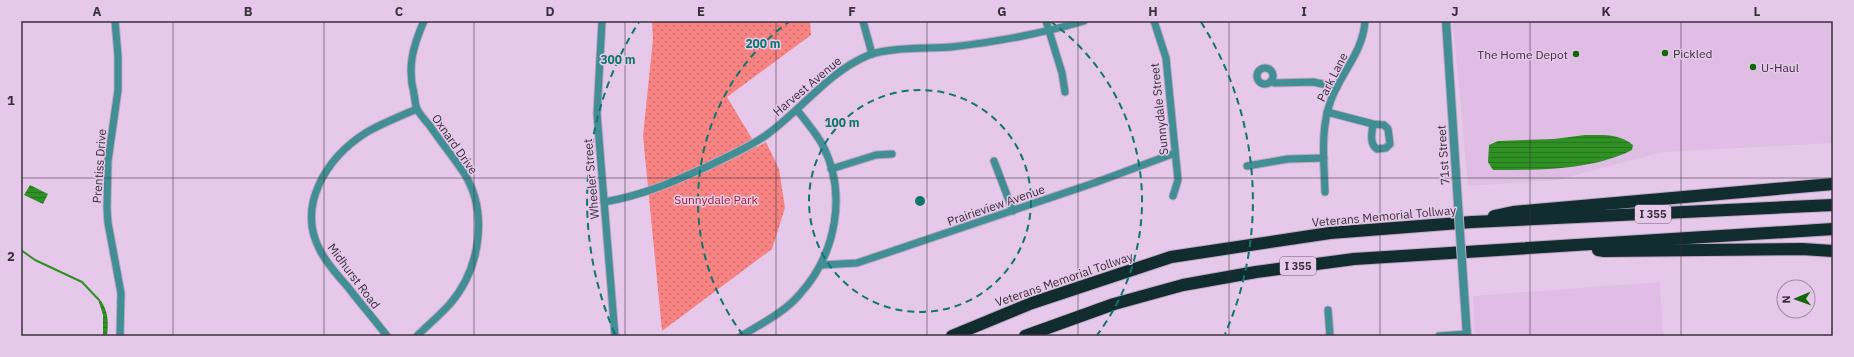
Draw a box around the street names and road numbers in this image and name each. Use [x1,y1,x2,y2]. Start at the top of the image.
street label: Park Lane [1313,50,1351,104]
street label: Harvest Avenue [770,53,845,119]
street label: Sunnydale Street [1147,62,1171,156]
street label: Oxnard Drive [429,111,481,177]
street label: 71st Street [1433,124,1453,186]
street label: Prentiss Drive [89,128,109,204]
street label: Wheeler Street [580,138,602,220]
street label: Prairieview Avenue [945,181,1047,229]
street label: Veterans Memorial Tollway [1311,202,1457,230]
road number: I 355 [1635,205,1671,223]
street label: Midhurst Road [324,240,384,312]
street label: Veterans Memorial Tollway [993,248,1135,310]
road number: I 355 [1280,257,1316,275]

